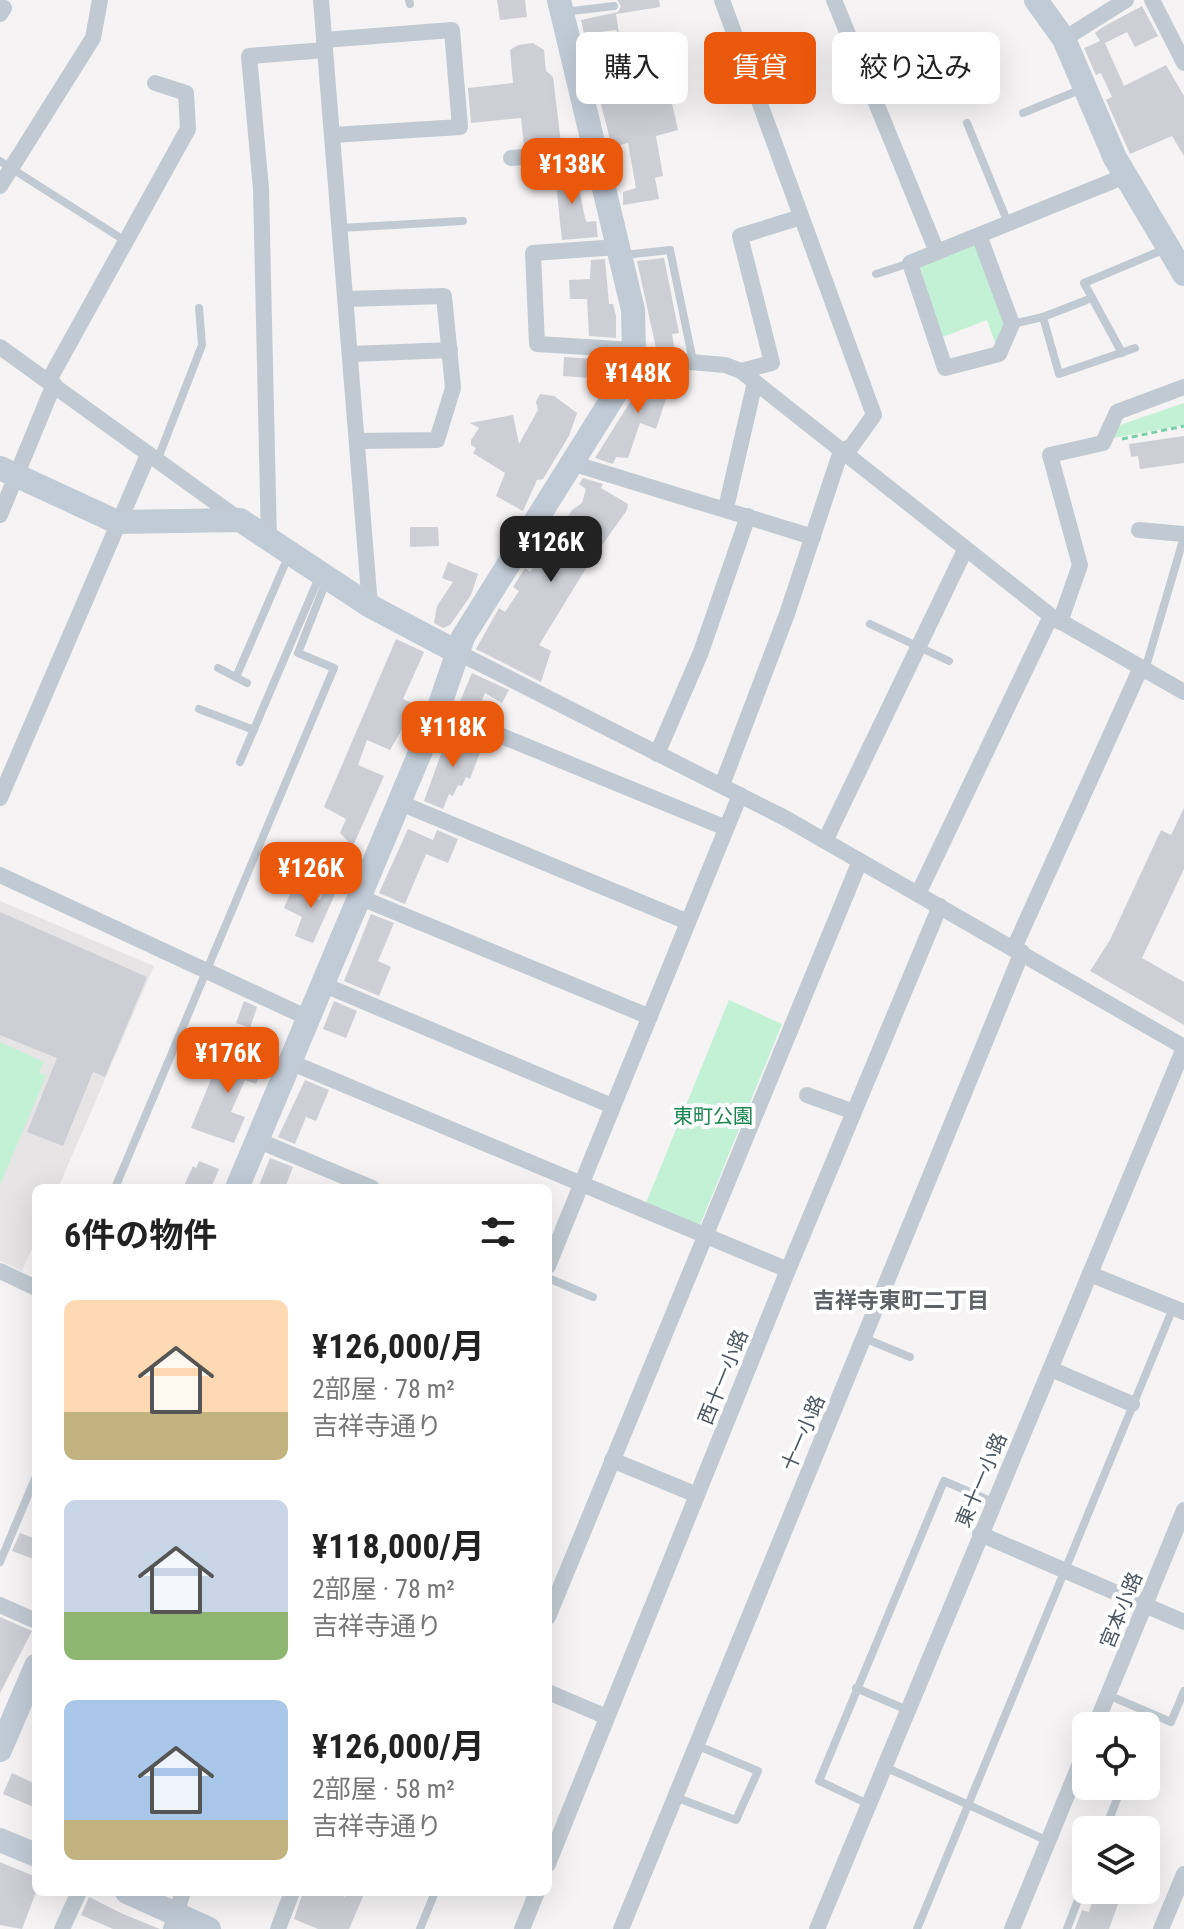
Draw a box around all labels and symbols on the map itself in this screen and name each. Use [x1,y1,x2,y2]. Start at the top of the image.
pin: ¥138K [516,138,628,206]
pin: ¥148K [582,347,694,415]
pin: ¥126K [495,516,607,584]
pin: ¥118K [397,701,509,769]
pin: ¥126K [255,842,367,910]
pin: ¥176K [172,1027,284,1095]
park label: 東町公園 [673,1104,753,1128]
district label: 吉祥寺東町二丁目 [813,1288,989,1313]
street label: 西十一小路 [693,1326,753,1428]
street label: 十一小路 [776,1391,830,1475]
street label: 東十一小路 [950,1429,1012,1531]
street label: 宮本小路 [1095,1568,1147,1652]

